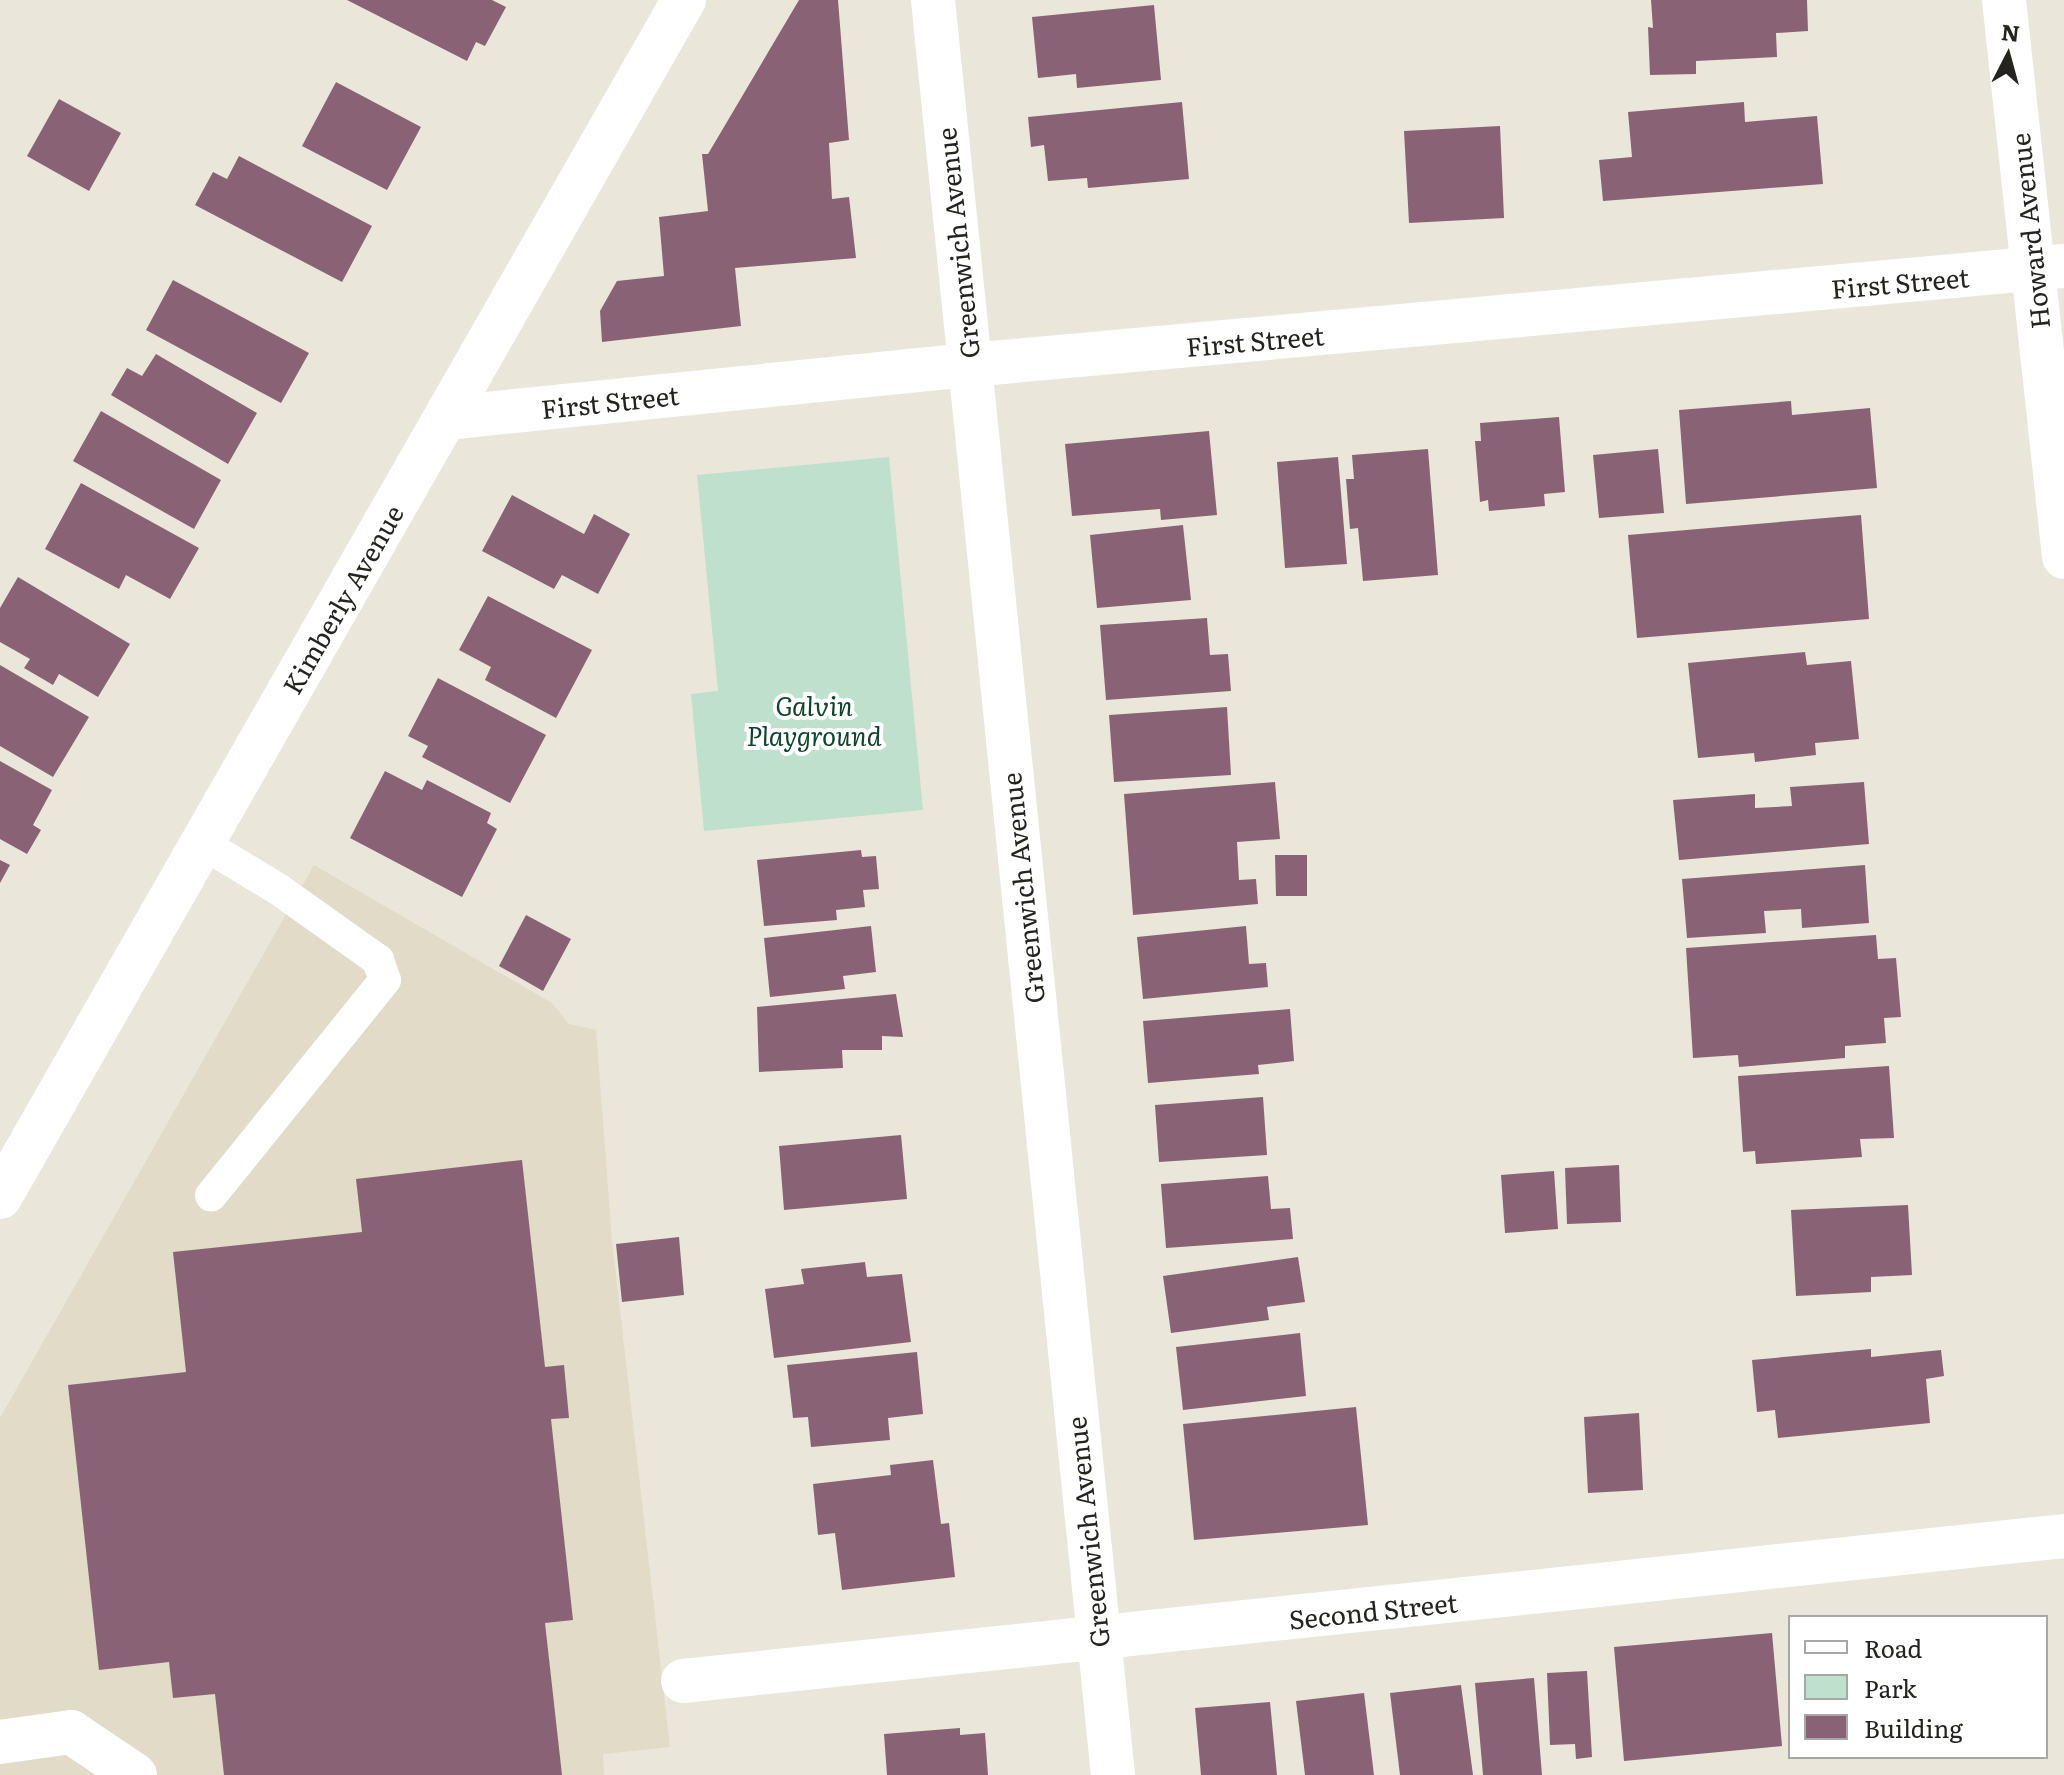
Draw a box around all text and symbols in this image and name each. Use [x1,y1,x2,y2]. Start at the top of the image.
text: N [2000,14,2021,49]
north arrow [1968,16,2048,96]
street label: Greenwich Avenue [929,126,985,360]
street label: Howard Avenue [2003,131,2055,331]
street label: First Street [1830,260,1970,304]
street label: First Street [1185,318,1325,362]
street label: First Street [540,378,680,424]
street label: Kimberly Avenue [275,499,409,699]
park label: Galvin Playground [746,689,882,750]
street label: Greenwich Avenue [994,771,1050,1005]
street label: Greenwich Avenue [1059,1415,1115,1649]
street label: Second Street [1287,1586,1459,1634]
legend [1788,1615,2048,1759]
text: Road [1864,1630,1922,1665]
text: Park [1864,1670,1917,1705]
text: Building [1864,1710,1963,1745]

